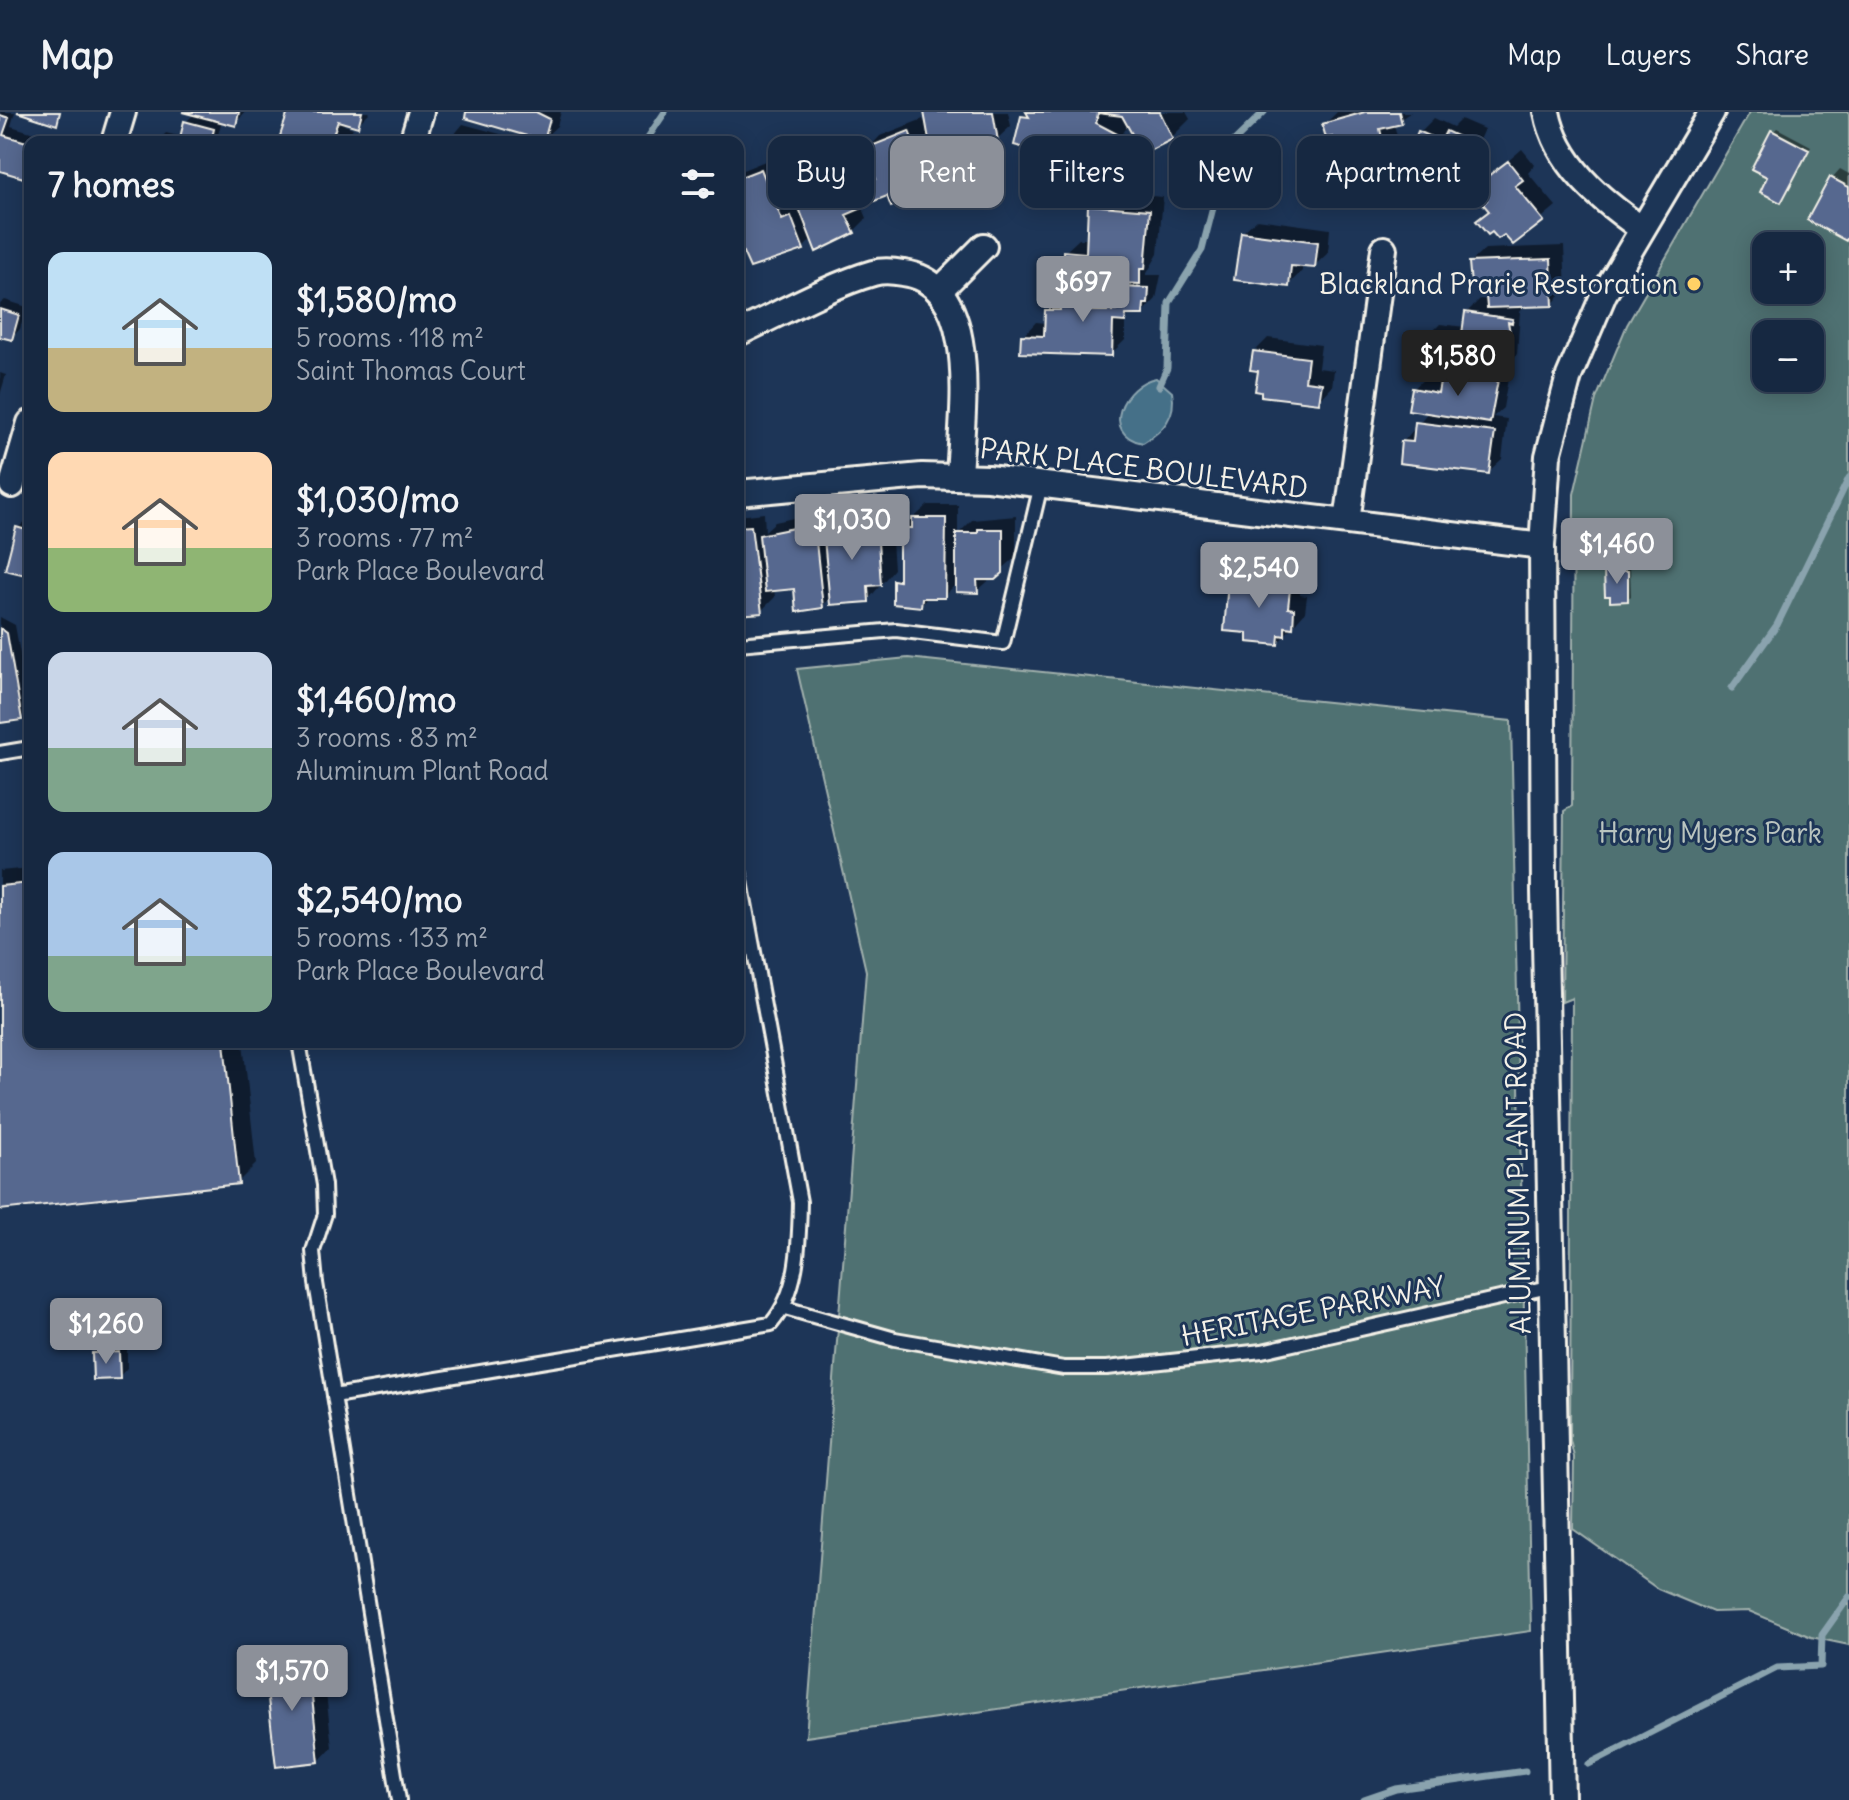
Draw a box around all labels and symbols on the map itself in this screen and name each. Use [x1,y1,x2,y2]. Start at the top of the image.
pin: $697 [1036,256,1130,324]
place label: Blackland Prarie Restoration [1319,266,1678,302]
marker: Blackland Prarie Restoration [1685,275,1703,293]
pin: $1,580 [1393,330,1523,398]
street label: PARK PLACE BOULEVARD [978,430,1310,506]
pin: $1,030 [787,494,917,562]
pin: $1,460 [1552,518,1682,586]
pin: $2,540 [1194,542,1324,610]
park label: Harry Myers Park [1598,815,1822,851]
street label: ALUMINUM PLANT ROAD [1497,1012,1539,1334]
street label: HERITAGE PARKWAY [1178,1268,1448,1354]
pin: $1,260 [41,1298,171,1366]
pin: $1,570 [227,1645,357,1713]

